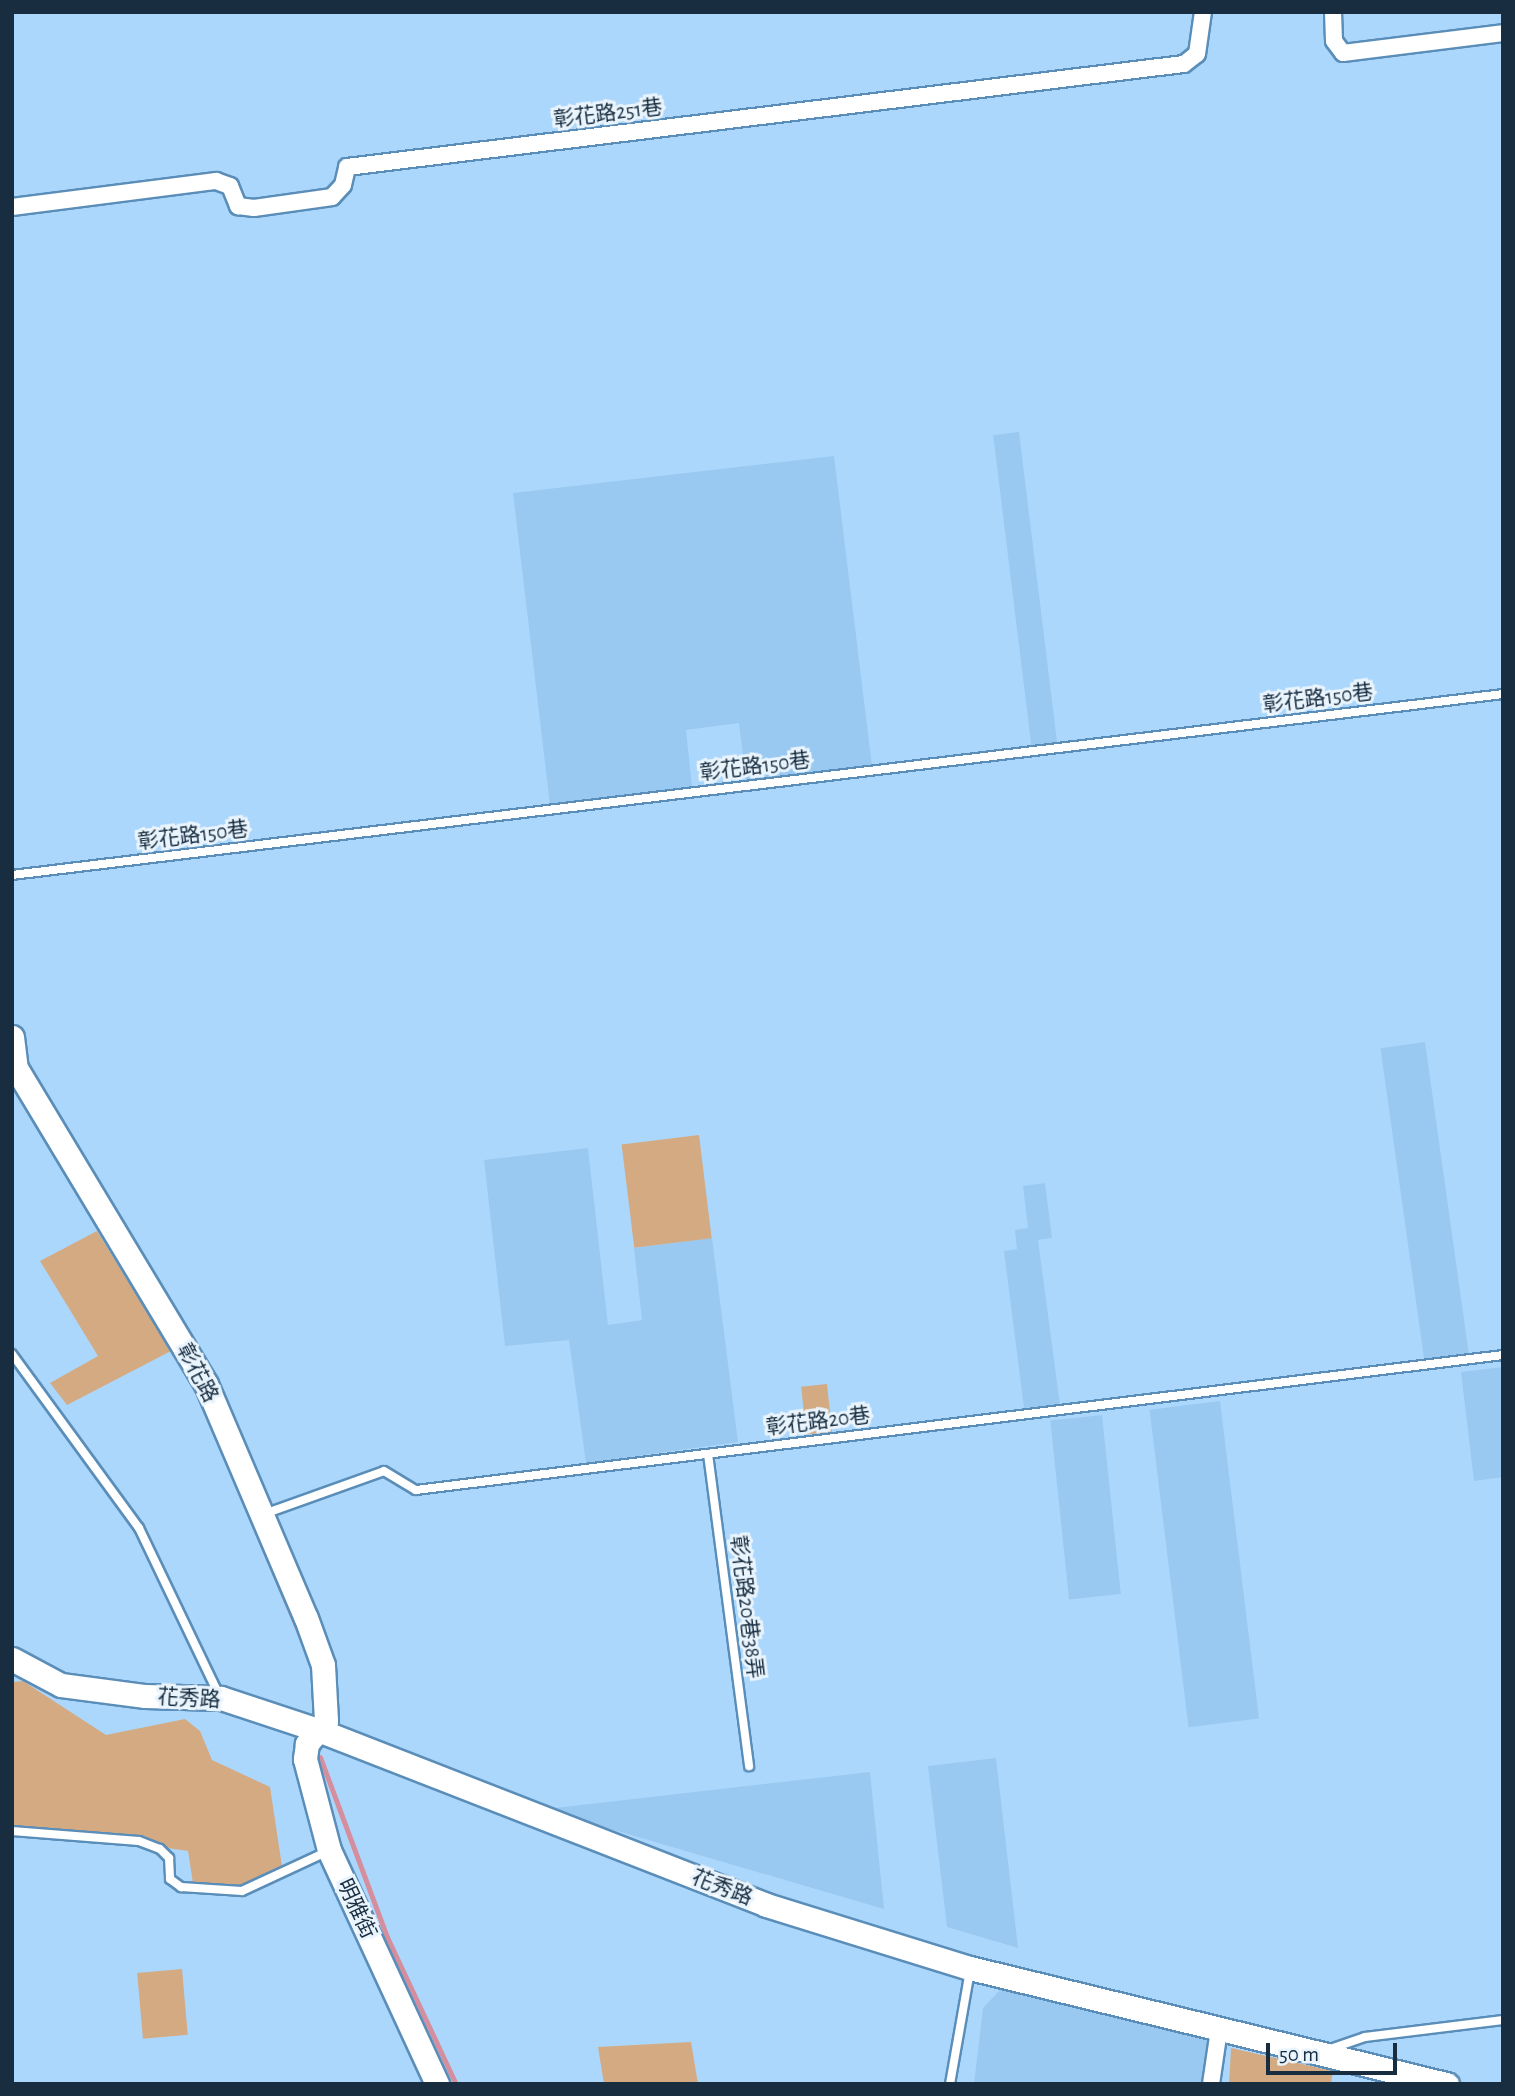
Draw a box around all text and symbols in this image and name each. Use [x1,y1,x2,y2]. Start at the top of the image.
street label: 彰花路251巷 [552,95,664,133]
street label: 彰花路150巷 [1261,680,1375,718]
street label: 彰花路150巷 [698,748,812,786]
street label: 彰花路150巷 [136,817,250,855]
street label: 彰花路 [171,1339,223,1407]
street label: 彰花路20巷 [765,1403,871,1441]
street label: 彰花路20巷38弄 [725,1534,767,1680]
street label: 花秀路 [157,1685,221,1713]
street label: 花秀路 [688,1865,756,1911]
street label: 明雅街 [331,1875,381,1943]
scale bar [1270,2030,1401,2074]
text: 50 m [1279,2044,1319,2065]

